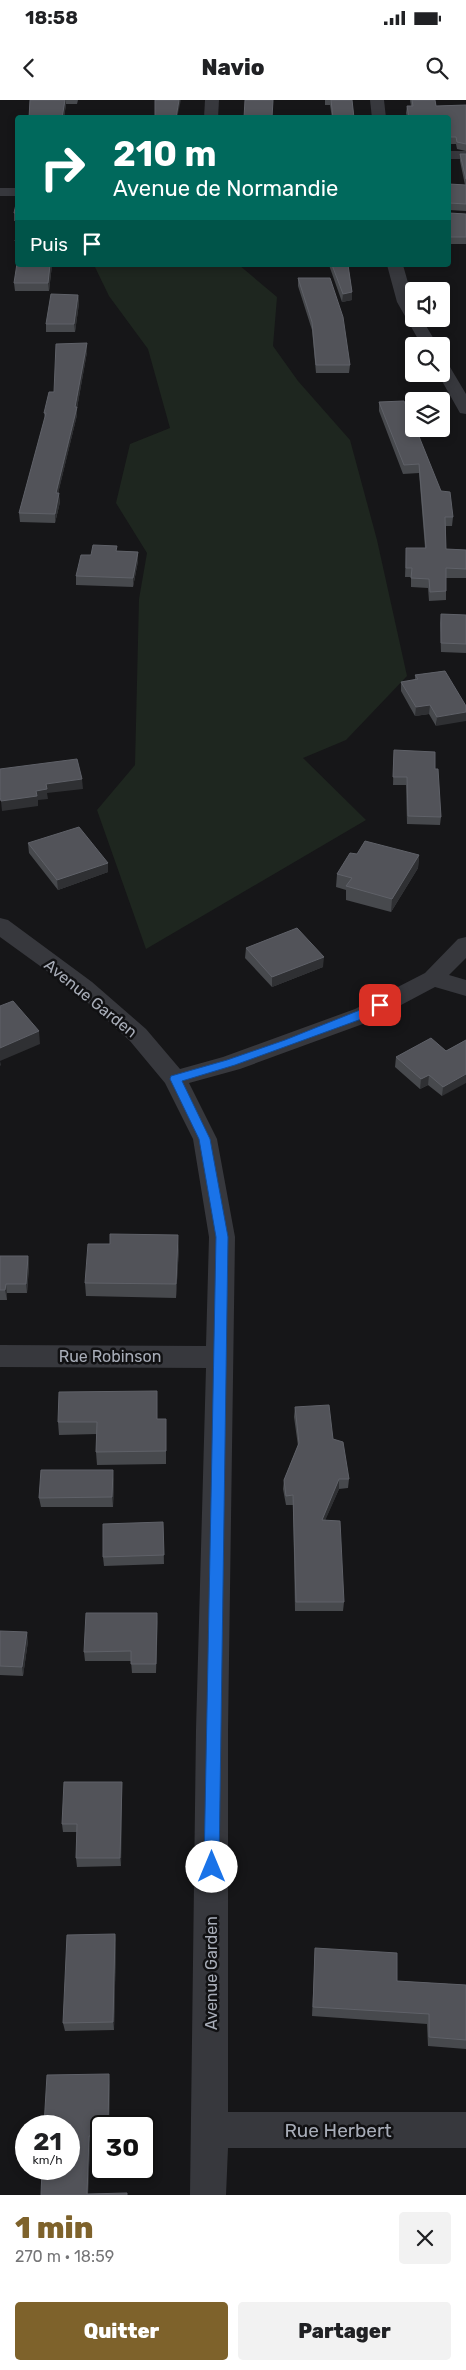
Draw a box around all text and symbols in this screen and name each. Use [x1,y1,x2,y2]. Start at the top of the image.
text: 18:58 [25,6,78,29]
icon: back [15,54,43,82]
text: Navio [202,54,264,81]
icon: search [423,54,451,82]
text: 210 m [113,133,216,175]
icon: right [30,135,95,200]
text: Avenue de Normandie [113,175,338,202]
icon: arrive [78,230,106,258]
text: Puis [30,233,68,256]
map controls [405,282,450,437]
button: sound [405,282,450,327]
button: search [405,337,450,382]
button: layers [405,392,450,437]
street label: Avenue Garden [40,955,141,1042]
pin [359,984,401,1026]
icon: arrive [366,991,394,1019]
street label: Rue Robinson [59,1347,161,1366]
position arrow [185,1840,237,1892]
street label: Avenue Garden [202,1916,221,2030]
speed limit sign: 30 [90,2115,155,2180]
street label: Rue Herbert [284,2119,392,2142]
text: 21 [33,2127,62,2156]
text: km/h [33,2153,62,2167]
text: 1 min [15,2210,93,2246]
button: close [399,2212,451,2264]
text: 270 m · 18:59 [15,2247,114,2266]
button: Quitter [15,2302,228,2360]
button: Partager [238,2302,451,2360]

